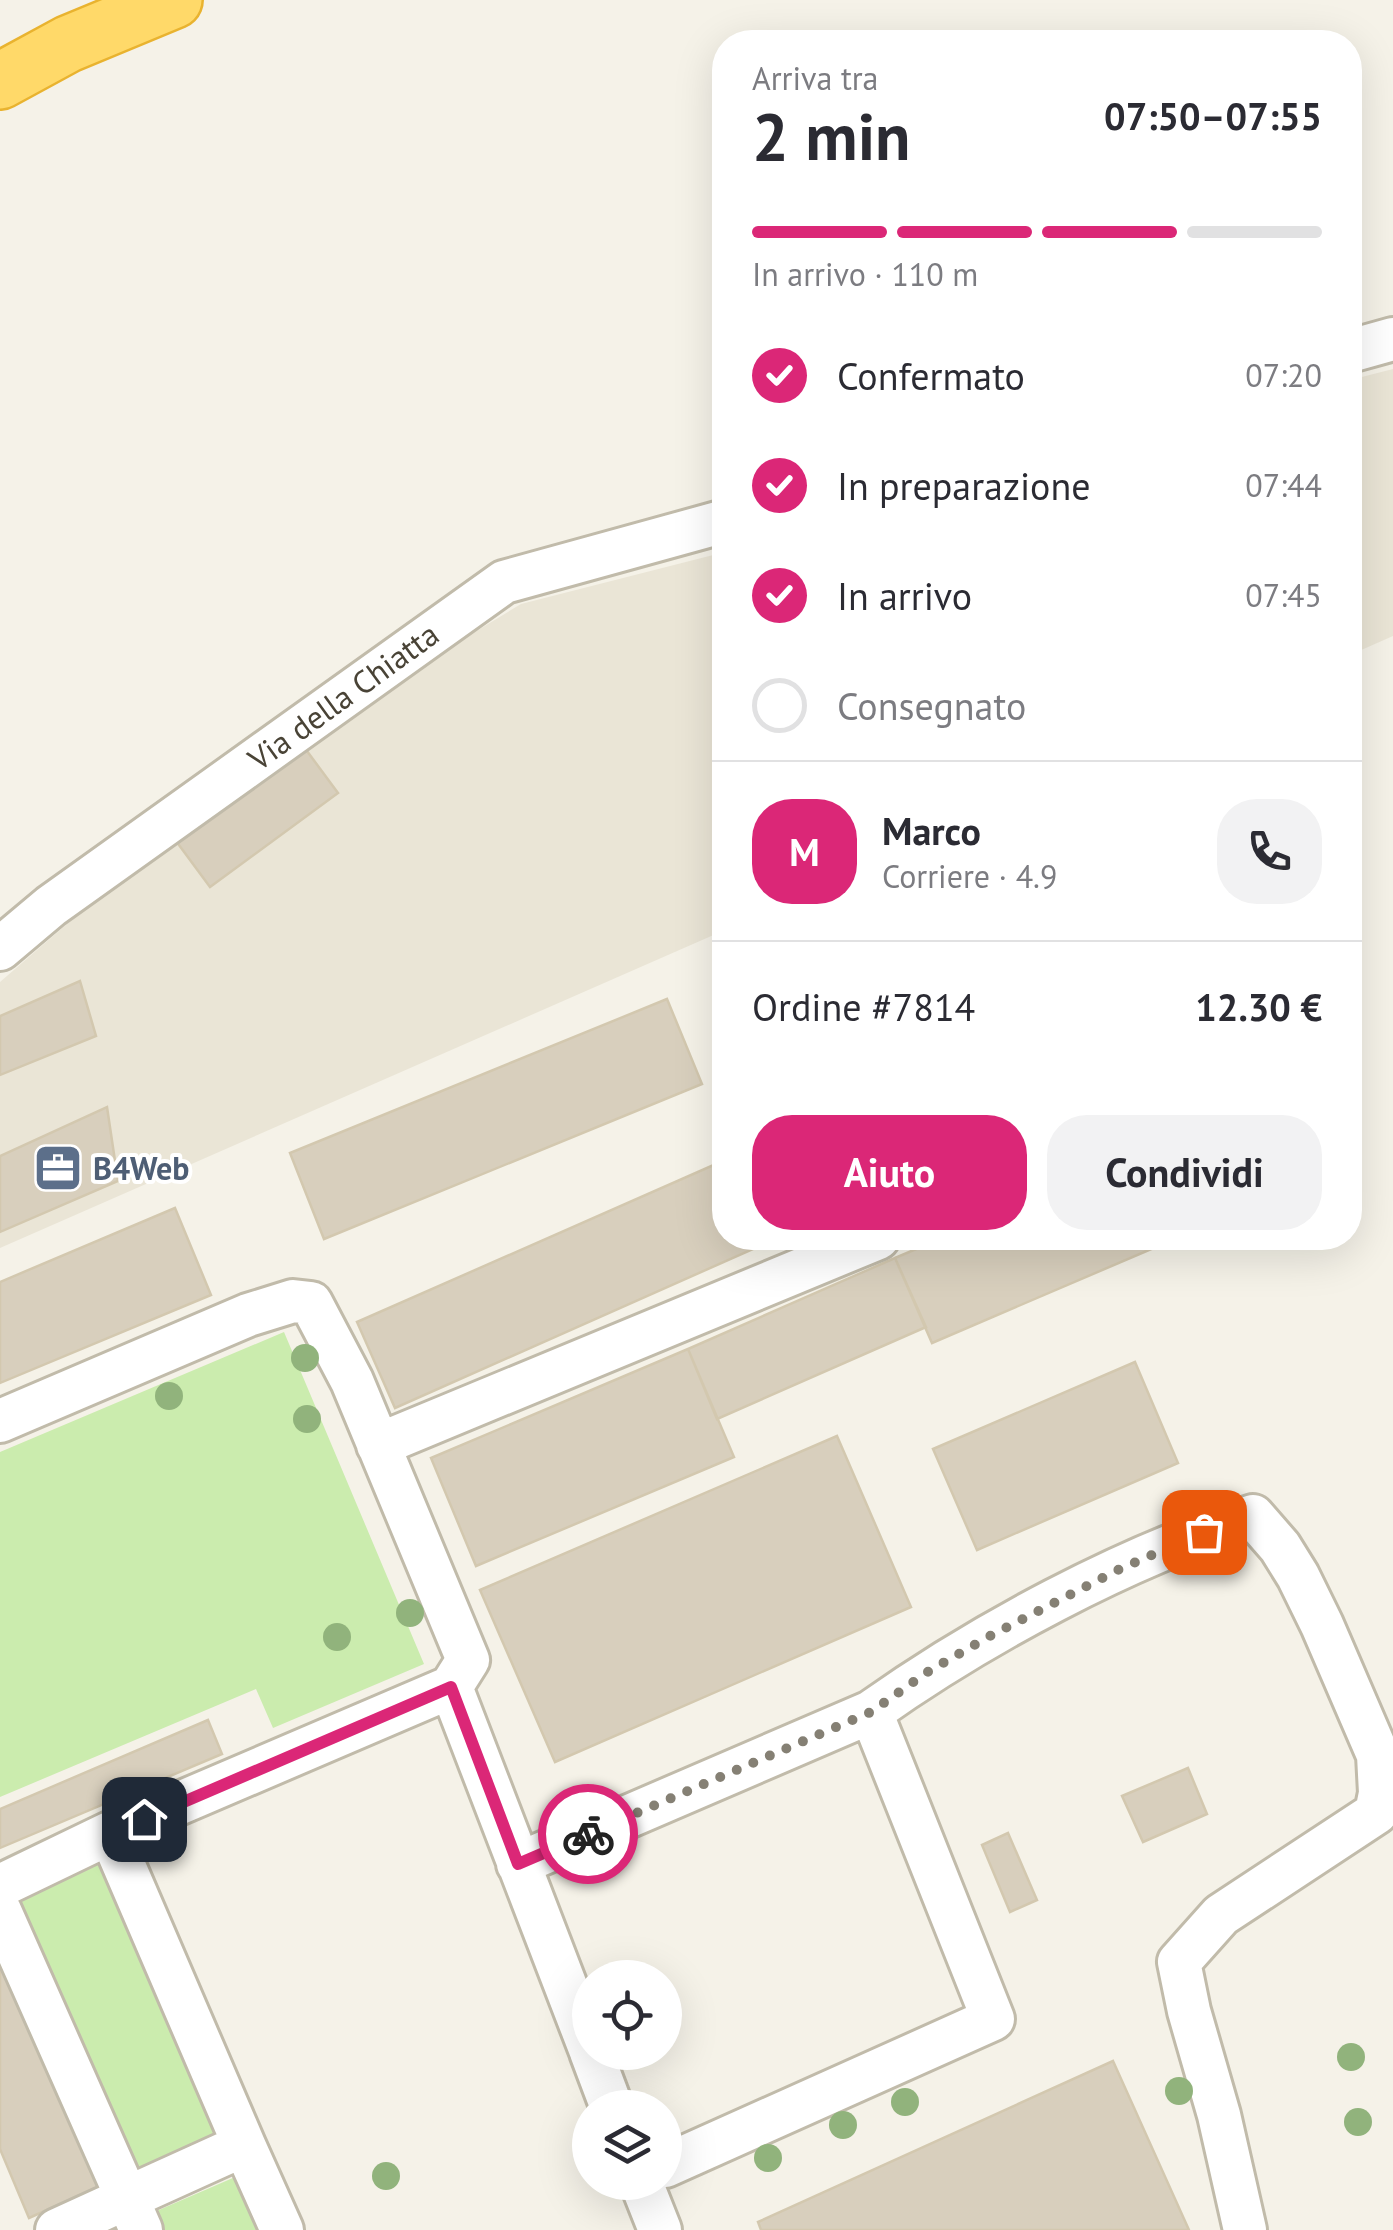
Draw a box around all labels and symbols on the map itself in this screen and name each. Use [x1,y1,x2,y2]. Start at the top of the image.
street label: Via della Chiatta [239,613,447,780]
office icon: B4Web [32,1142,84,1194]
place label: B4Web [93,1147,189,1189]
pin [1162,1490,1247,1575]
pin [102,1777,187,1862]
courier [538,1784,638,1884]

